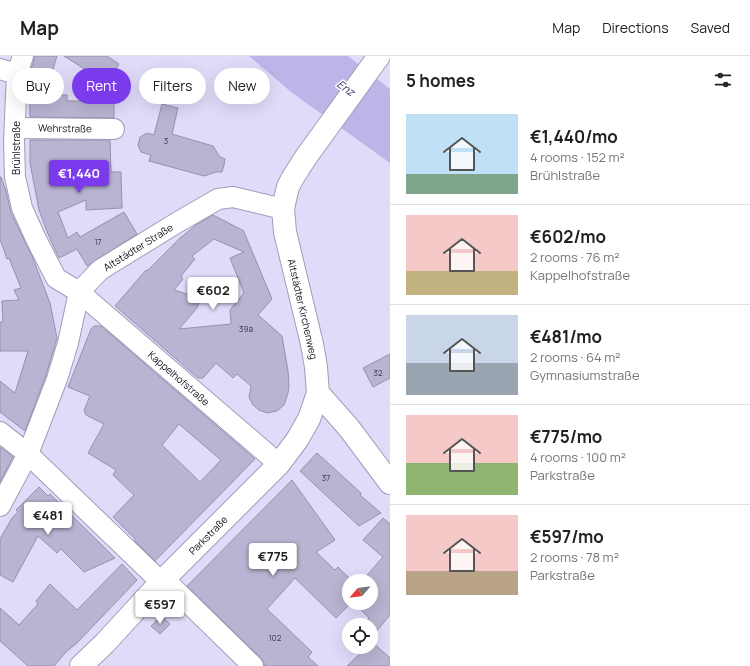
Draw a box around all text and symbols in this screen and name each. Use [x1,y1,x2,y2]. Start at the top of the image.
text: Map [20,15,59,41]
text: Map [552,18,580,37]
text: Directions [602,18,669,37]
text: Saved [691,18,730,37]
chip: Buy [12,68,64,104]
chip: Rent [72,68,131,104]
chip: Filters [139,68,206,104]
chip: New [214,68,270,104]
text: 5 homes [406,69,475,92]
icon: filters [712,69,734,91]
water label: Enz [334,76,359,100]
street label: Brühlstraße [9,121,23,175]
street label: Wehrstraße [38,121,92,135]
text: €1,440/mo [530,125,618,148]
icon: home [438,130,486,178]
house number: 3 [164,135,168,146]
text: 4 rooms · 152 m² [530,148,625,166]
pin: €1,440 [46,160,112,194]
text: €1,440 [58,164,100,182]
text: Brühlstraße [530,166,600,184]
street label: Altstädter Straße [101,220,176,274]
text: €602/mo [530,225,606,248]
icon: home [438,231,486,279]
house number: 17 [94,236,102,247]
text: 2 rooms · 76 m² [530,248,619,266]
street label: Altstädter Kirchenweg [285,257,321,361]
text: Kappelhofstraße [530,266,630,284]
pin: €602 [189,277,237,311]
text: €602 [196,281,230,299]
house number: 39a [239,323,253,334]
text: €481/mo [530,325,602,348]
icon: home [438,331,486,379]
street label: Kappelhofstraße [145,347,213,409]
text: 2 rooms · 64 m² [530,348,621,366]
text: Gymnasiumstraße [530,366,640,384]
house number: 32 [374,367,383,378]
text: €775/mo [530,425,602,448]
icon: home [438,431,486,479]
text: 4 rooms · 100 m² [530,448,626,466]
text: Parkstraße [530,466,595,484]
house number: 37 [322,472,330,483]
pin: €481 [24,502,72,536]
text: €481 [33,506,63,524]
street label: Parkstraße [185,512,231,558]
text: €597/mo [530,525,604,548]
icon: home [438,531,486,579]
pin: €775 [249,543,297,577]
text: €775 [258,547,288,565]
text: 2 rooms · 78 m² [530,548,619,566]
text: Parkstraße [530,566,595,584]
north arrow [342,574,378,610]
map controls [342,574,378,654]
pin: €597 [136,591,184,625]
text: €597 [144,595,176,613]
button: locate [342,618,378,654]
house number: 102 [269,632,282,643]

